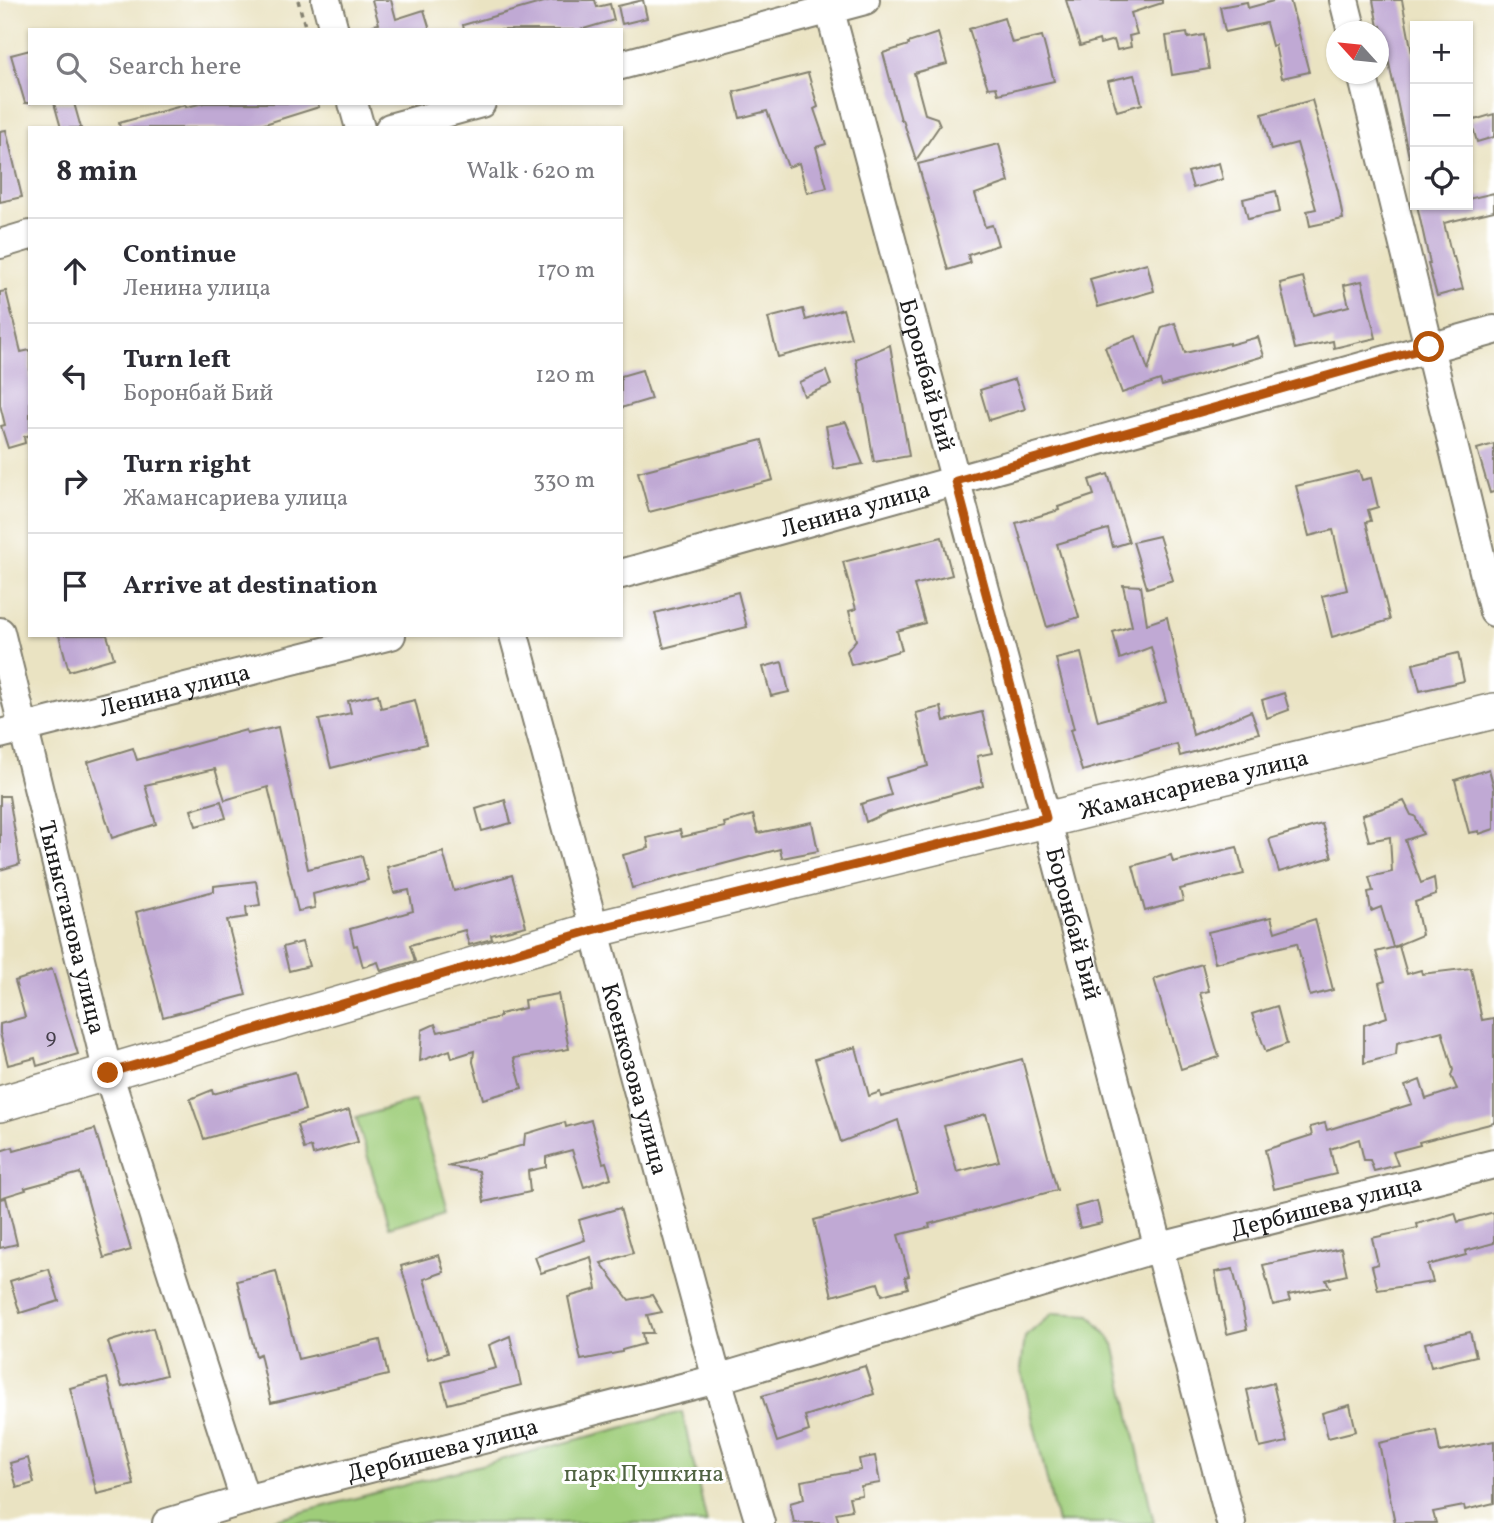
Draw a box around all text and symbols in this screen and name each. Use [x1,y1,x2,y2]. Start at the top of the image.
north arrow [1326,21,1389,84]
map controls [1410,21,1473,210]
button: + [1410,21,1473,84]
search box [28,28,623,105]
icon: search [52,48,90,86]
text: Search here [108,49,241,85]
button: − [1410,84,1473,147]
button: locate [1410,147,1473,210]
text: 8 min [56,151,138,193]
text: Walk · 620 m [466,156,595,188]
text: Continue [123,237,236,273]
icon: ahead [56,252,94,290]
text: 170 m [537,255,595,287]
text: Ленина улица [123,273,271,305]
street label: Боронбай Бий [889,295,962,455]
route start [1413,331,1444,362]
text: Turn left [123,342,231,378]
icon: left [56,357,94,395]
text: 120 m [535,360,595,392]
text: Боронбай Бий [123,378,273,410]
text: Turn right [123,447,251,483]
icon: right [56,462,94,500]
text: 330 m [533,465,595,497]
street label: Ленина улица [777,473,934,548]
text: Жамансариева улица [123,483,348,515]
icon: arrive [56,567,94,605]
text: Arrive at destination [123,568,378,604]
street label: Ленина улица [96,656,254,727]
street label: Жамансариева улица [1076,742,1312,830]
street label: Тыныстанова улица [28,817,113,1038]
street label: Боронбай Бий [1035,844,1108,1004]
street label: Коенкозова улица [591,980,676,1179]
house number: 9 [46,1023,57,1052]
route end [92,1057,123,1088]
street label: Дербишева улица [1227,1167,1426,1248]
street label: Дербишева улица [344,1411,542,1492]
park label: парк Пушкина [564,1458,724,1492]

